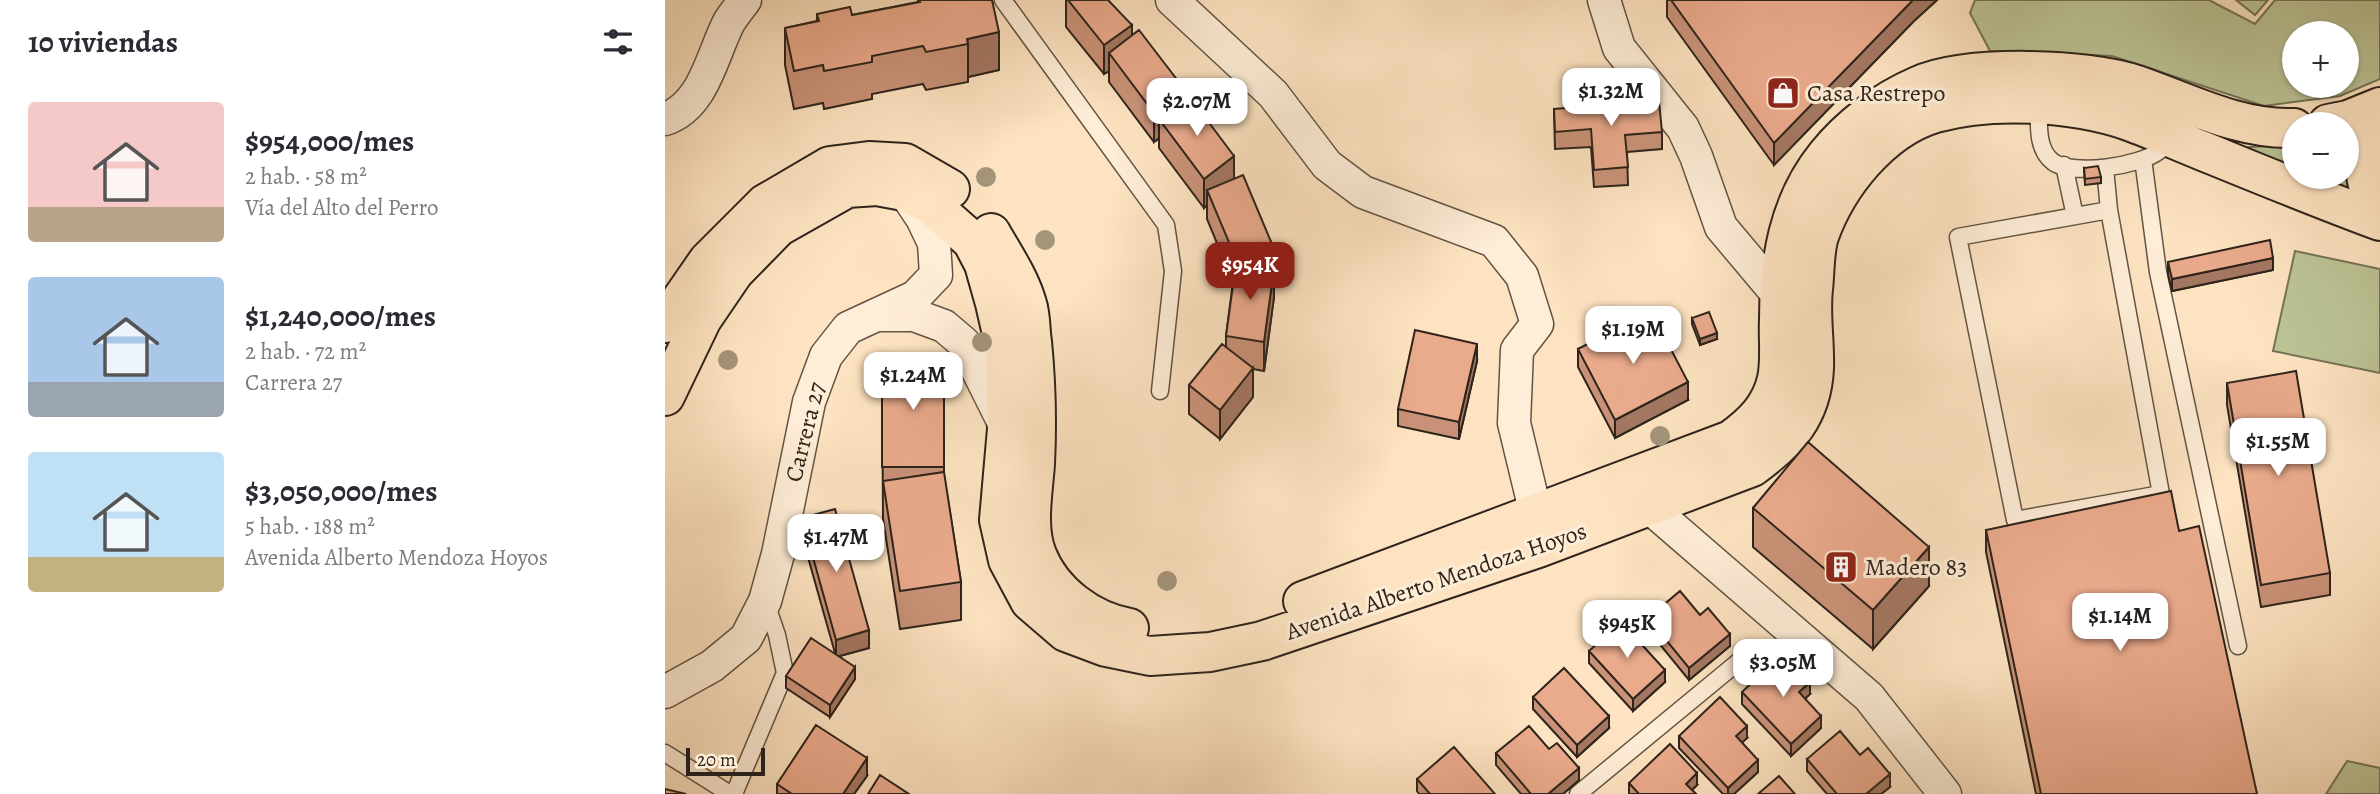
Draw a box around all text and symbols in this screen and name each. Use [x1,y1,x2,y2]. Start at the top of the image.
map controls [2282,21,2359,189]
button: + [2282,21,2359,98]
text: 10 viviendas [28,22,178,62]
icon: filters [599,23,637,61]
pin: $1.32M [1554,68,1668,128]
shop icon: Casa Restrepo [1764,74,1802,112]
text: $1.32M [1578,75,1644,106]
place label: Casa Restrepo [1807,77,1945,109]
pin: $2.07M [1140,78,1254,138]
text: $2.07M [1163,85,1231,116]
button: − [2282,112,2359,189]
text: $954,000/mes [245,121,414,161]
icon: home [84,130,168,214]
text: 2 hab. · 58 m² [245,161,367,192]
text: Vía del Alto del Perro [245,192,438,223]
pin: $954K [1201,243,1299,302]
text: $954K [1221,249,1279,280]
text: $1,240,000/mes [245,296,436,336]
icon: home [84,305,168,389]
pin: $1.19M [1576,306,1690,366]
text: $1.19M [1601,313,1665,344]
text: 2 hab. · 72 m² [245,336,366,367]
pin: $1.24M [856,352,970,412]
text: $1.24M [880,359,946,390]
text: Carrera 27 [245,367,342,398]
street label: Carrera 27 [777,378,833,485]
pin: $1.55M [2221,419,2335,478]
text: $1.55M [2246,425,2310,456]
text: $3,050,000/mes [245,471,437,511]
icon: home [84,480,168,564]
text: 5 hab. · 188 m² [245,511,375,542]
pin: $1.47M [779,514,893,574]
street label: Avenida Alberto Mendoza Hoyos [1280,514,1591,648]
text: $1.47M [803,521,869,552]
text: Avenida Alberto Mendoza Hoyos [245,542,548,573]
building icon: Madero 83 [1822,548,1860,586]
place label: Madero 83 [1865,551,1967,583]
pin: $1.14M [2063,594,2177,653]
pin: $945K [1578,600,1676,660]
text: $1.14M [2088,600,2152,631]
text: $945K [1598,607,1656,638]
pin: $3.05M [1726,640,1840,699]
text: $3.05M [1749,646,1817,677]
scale bar [686,745,765,777]
text: 20 m [697,747,736,773]

